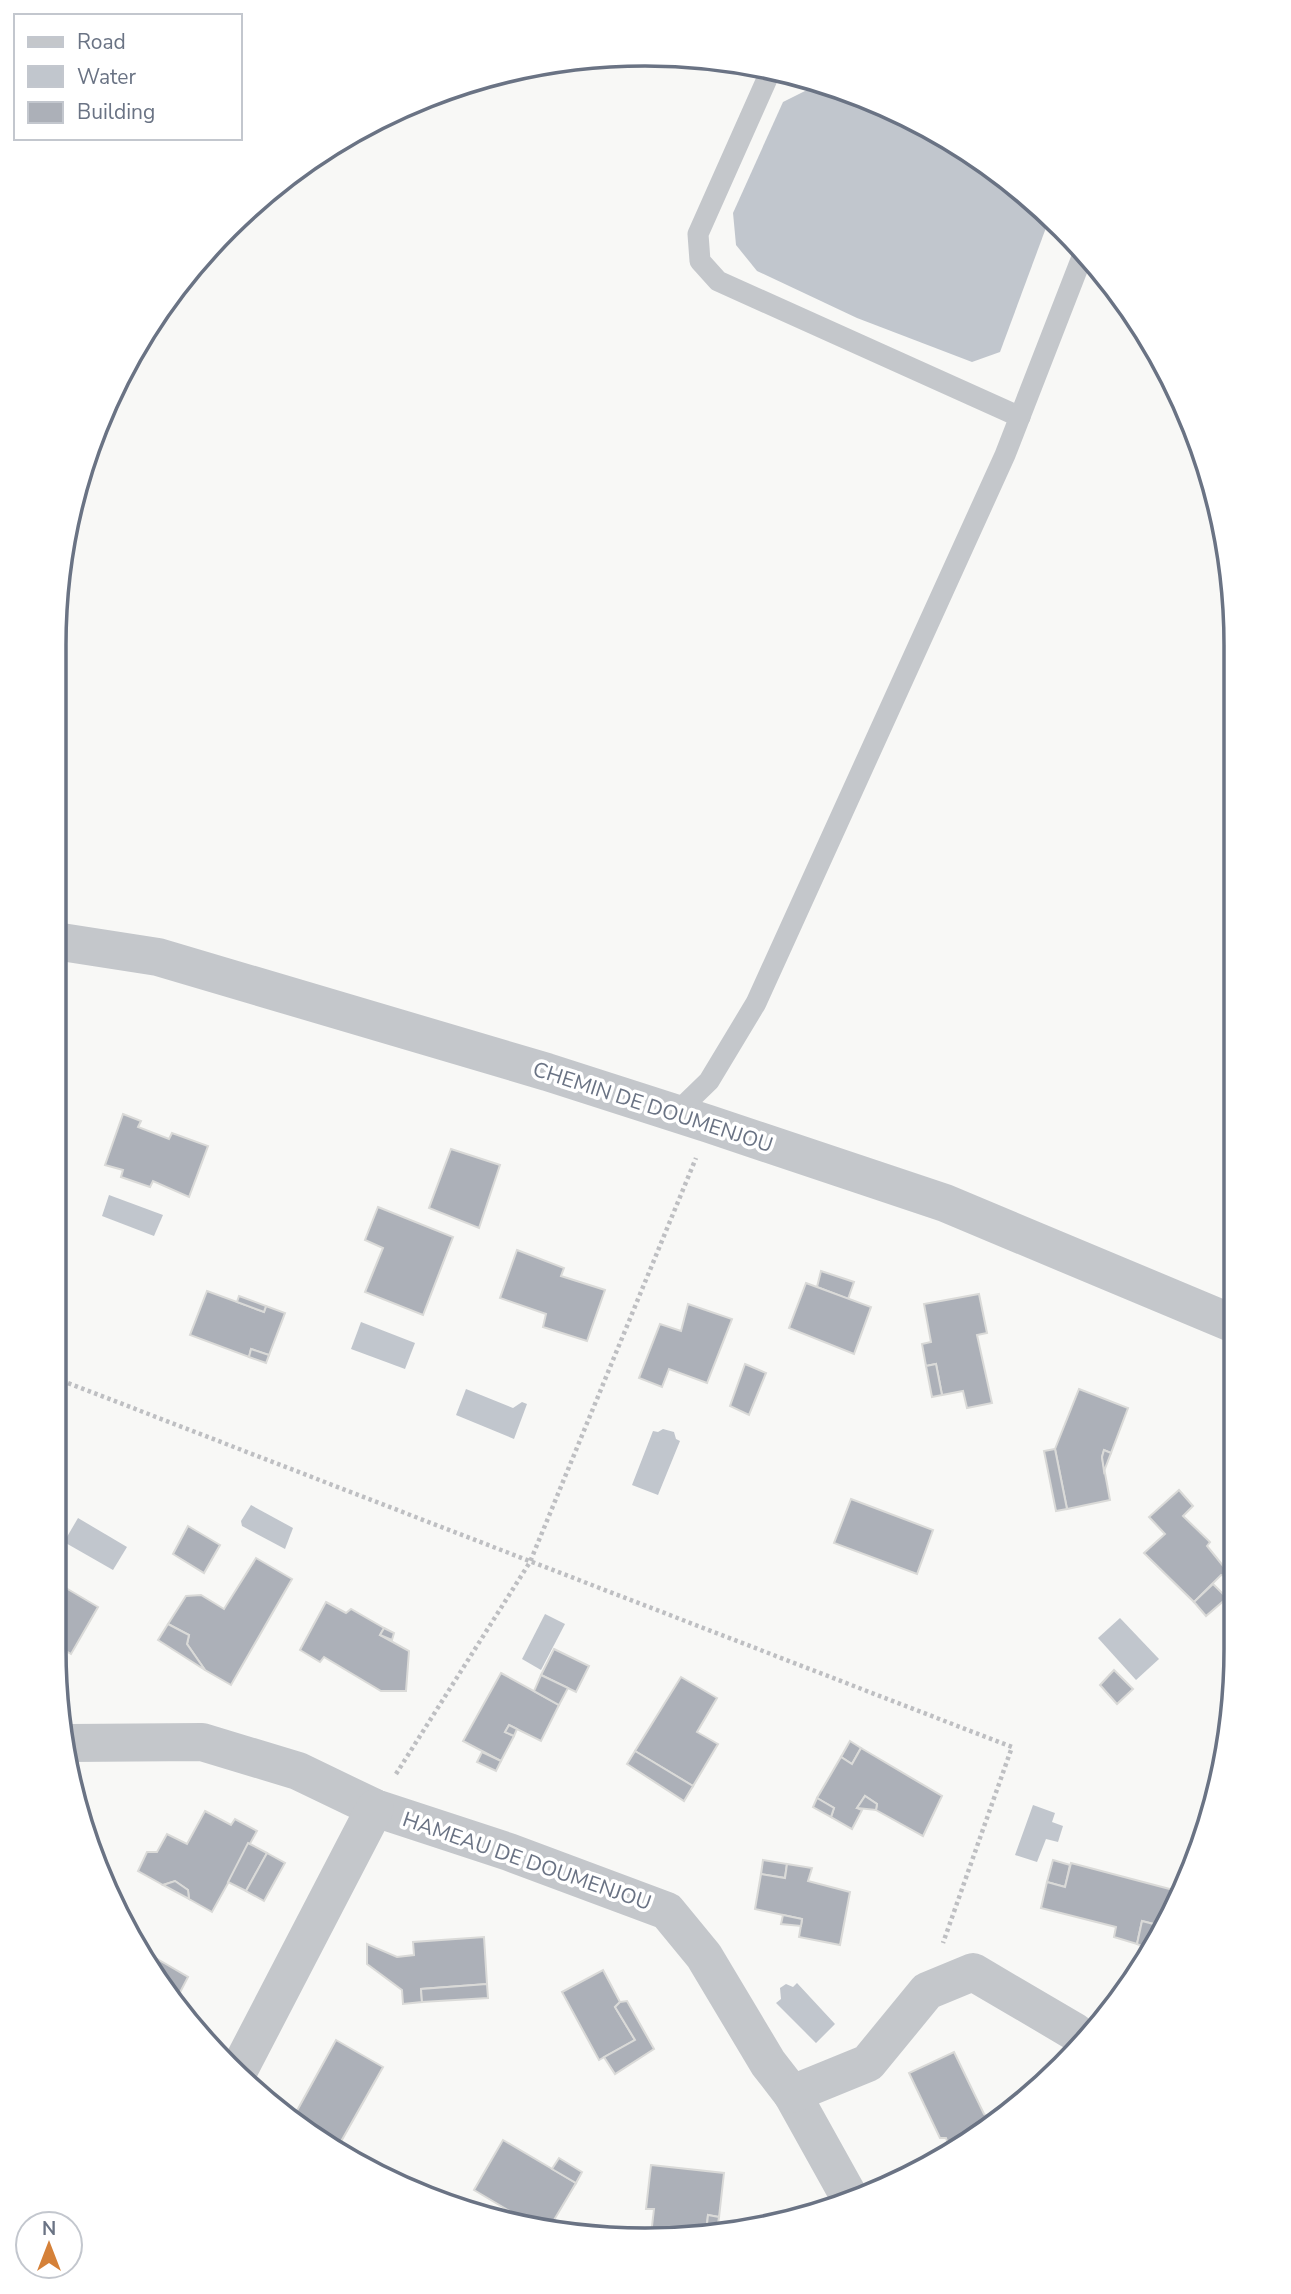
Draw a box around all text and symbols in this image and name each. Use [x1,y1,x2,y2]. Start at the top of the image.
legend [14,14,242,140]
text: Road [77,28,126,56]
text: Water [77,63,136,91]
text: Building [77,98,155,126]
street label: CHEMIN DE DOUMENJOU [529,1055,777,1159]
street label: HAMEAU DE DOUMENJOU [399,1805,655,1917]
north arrow [14,2210,84,2280]
text: N [42,2216,56,2242]

